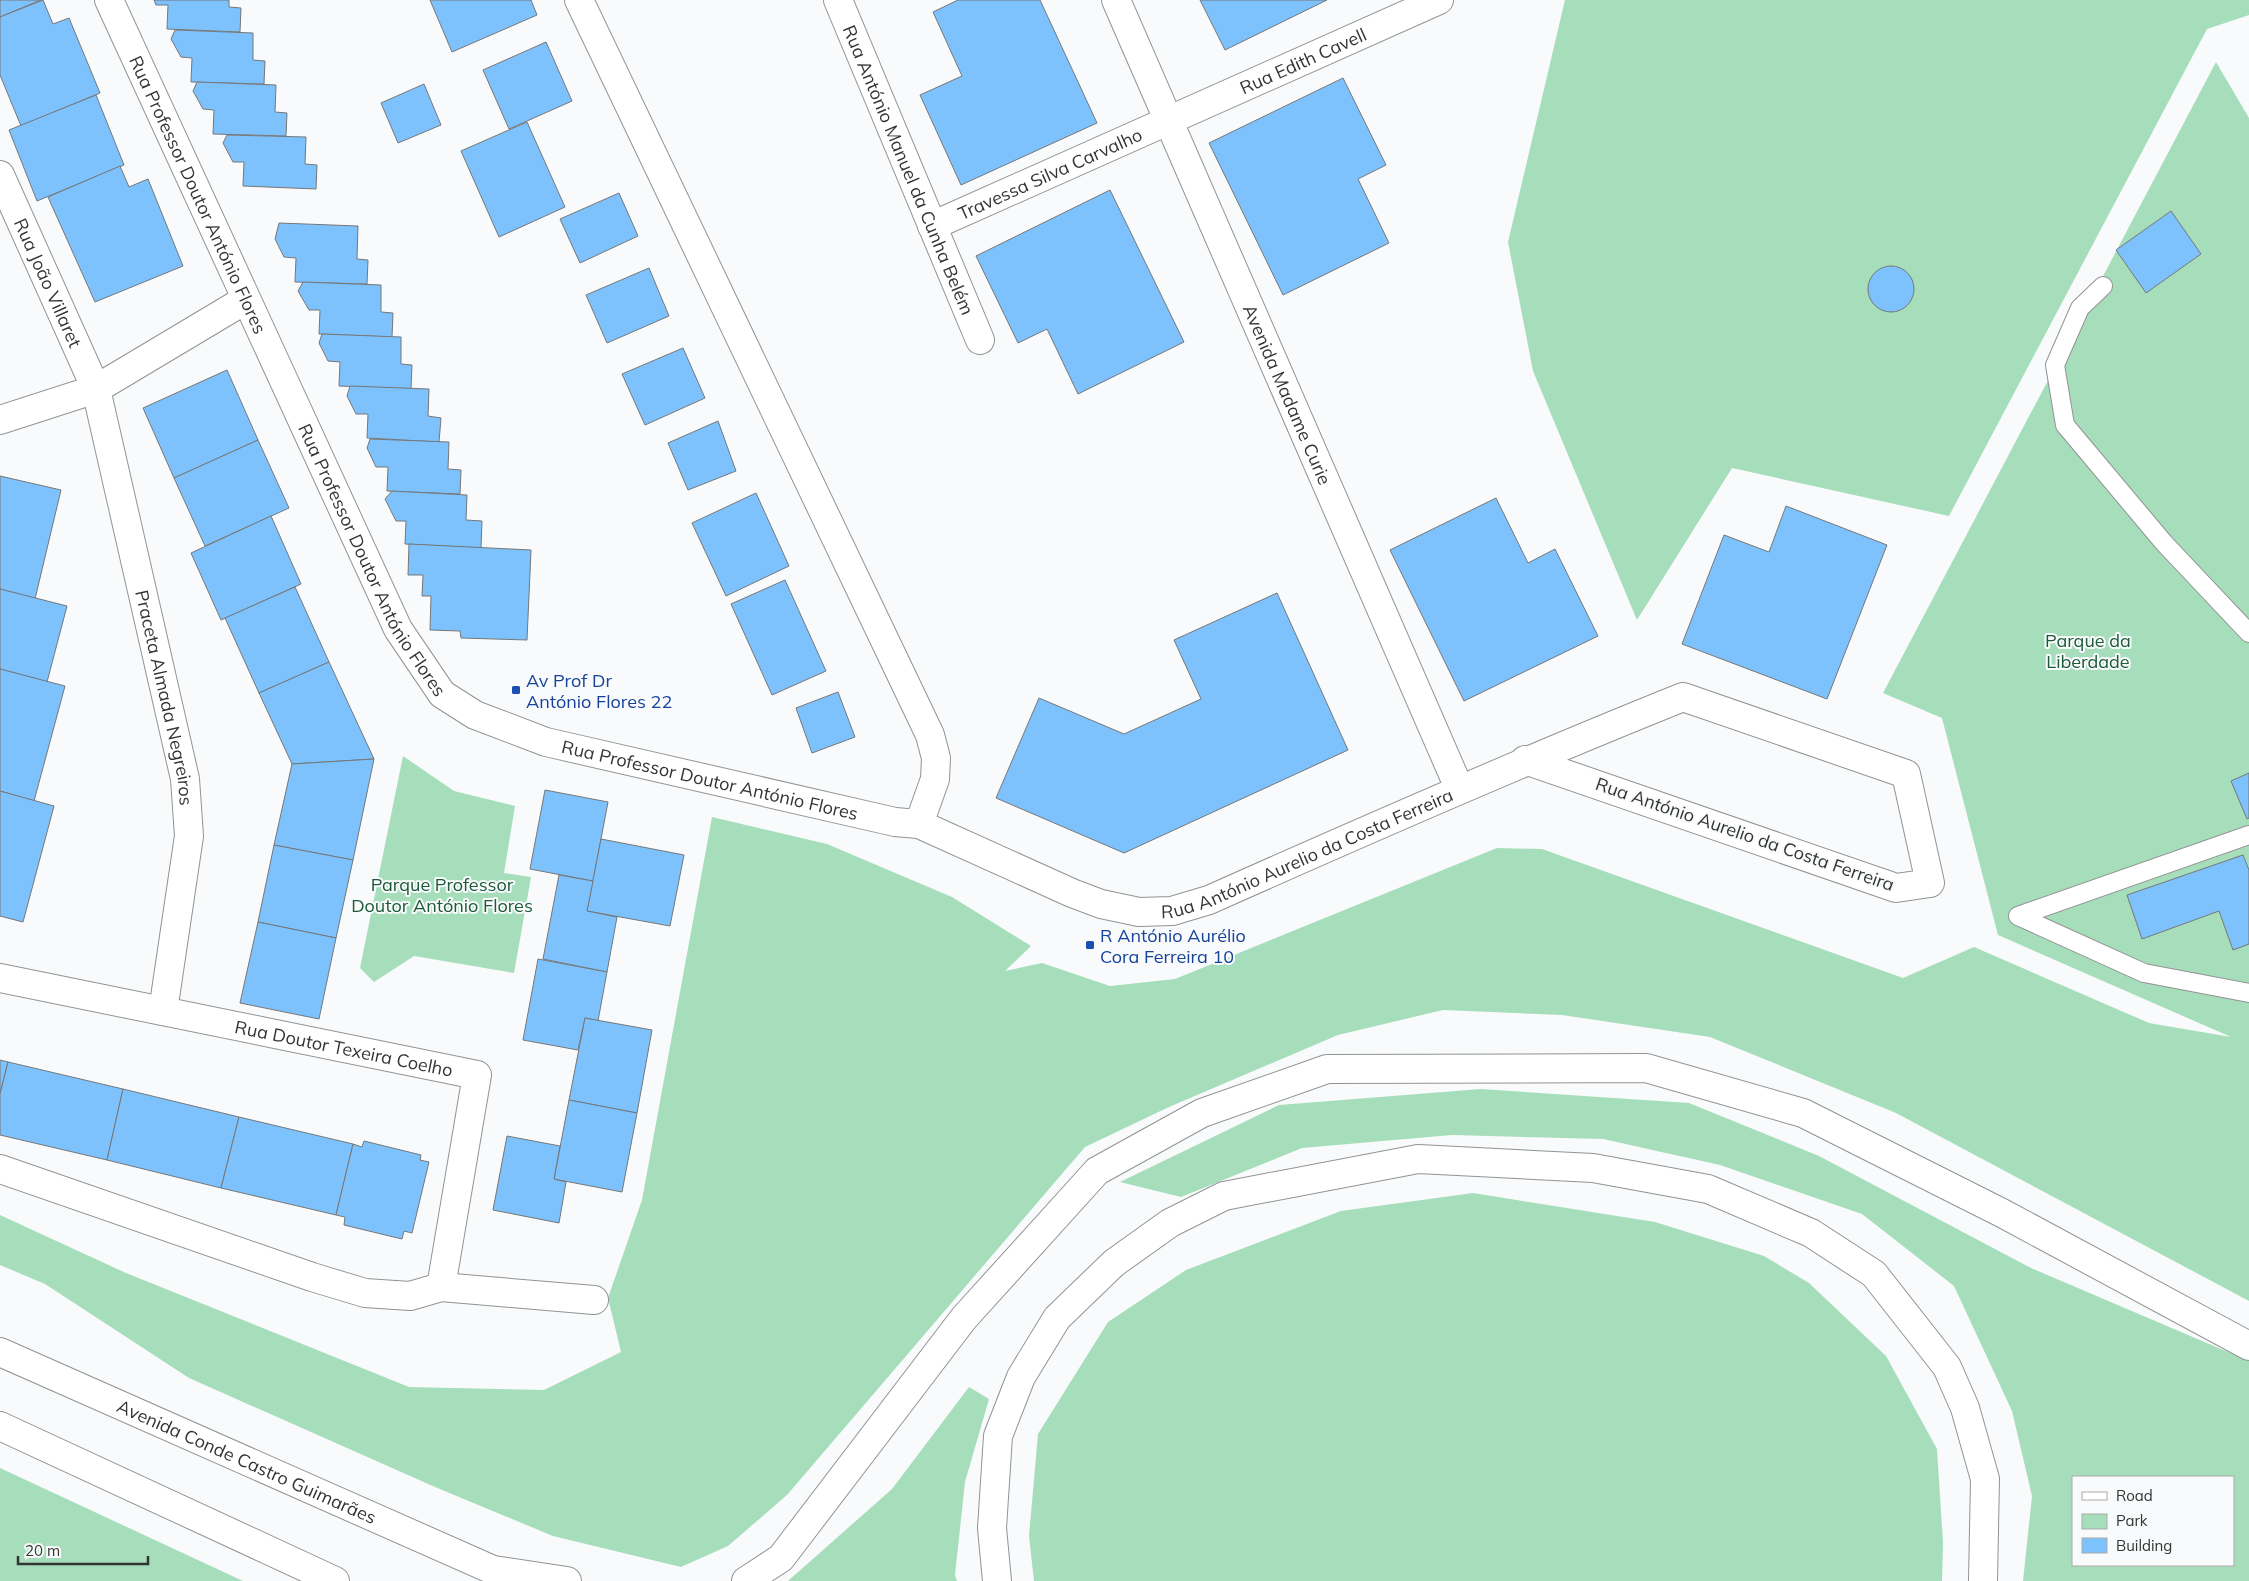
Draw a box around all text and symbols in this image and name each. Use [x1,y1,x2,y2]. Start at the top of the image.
street label: Rua António Manuel da Cunha Belém [838,21,980,318]
street label: Rua Edith Cavell [1236,22,1370,99]
street label: Rua Professor Doutor António Flores [125,52,272,337]
street label: Travessa Silva Carvalho [954,122,1146,225]
street label: Rua João Villaret [9,214,87,351]
street label: Avenida Madame Curie [1238,300,1337,488]
street label: Rua Professor Doutor António Flores [294,420,452,701]
street label: Praceta Almada Negreiros [131,588,198,806]
park label: Parque da Liberdade [2045,629,2131,673]
place label: Av Prof Dr António Flores 22 [526,669,672,713]
marker: Av Prof Dr António Flores 22 [510,684,522,696]
street label: Rua Professor Doutor António Flores [559,734,860,825]
street label: Rua António Aurelio da Costa Ferreira [1593,772,1897,896]
street label: Rua António Aurelio da Costa Ferreira [1161,783,1456,923]
park label: Parque Professor Doutor António Flores [351,873,533,917]
place label: R António Aurélio Cora Ferreira 10 [1100,924,1246,968]
marker: R António Aurélio Cora Ferreira 10 [1084,939,1096,951]
street label: Rua Doutor Texeira Coelho [233,1015,455,1081]
street label: Avenida Conde Castro Guimarães [114,1394,380,1529]
legend [2072,1476,2234,1566]
text: Road [2116,1486,2153,1505]
text: Park [2116,1511,2148,1530]
scale bar [18,1534,148,1566]
text: Building [2116,1536,2172,1555]
text: 20 m [25,1541,60,1560]

